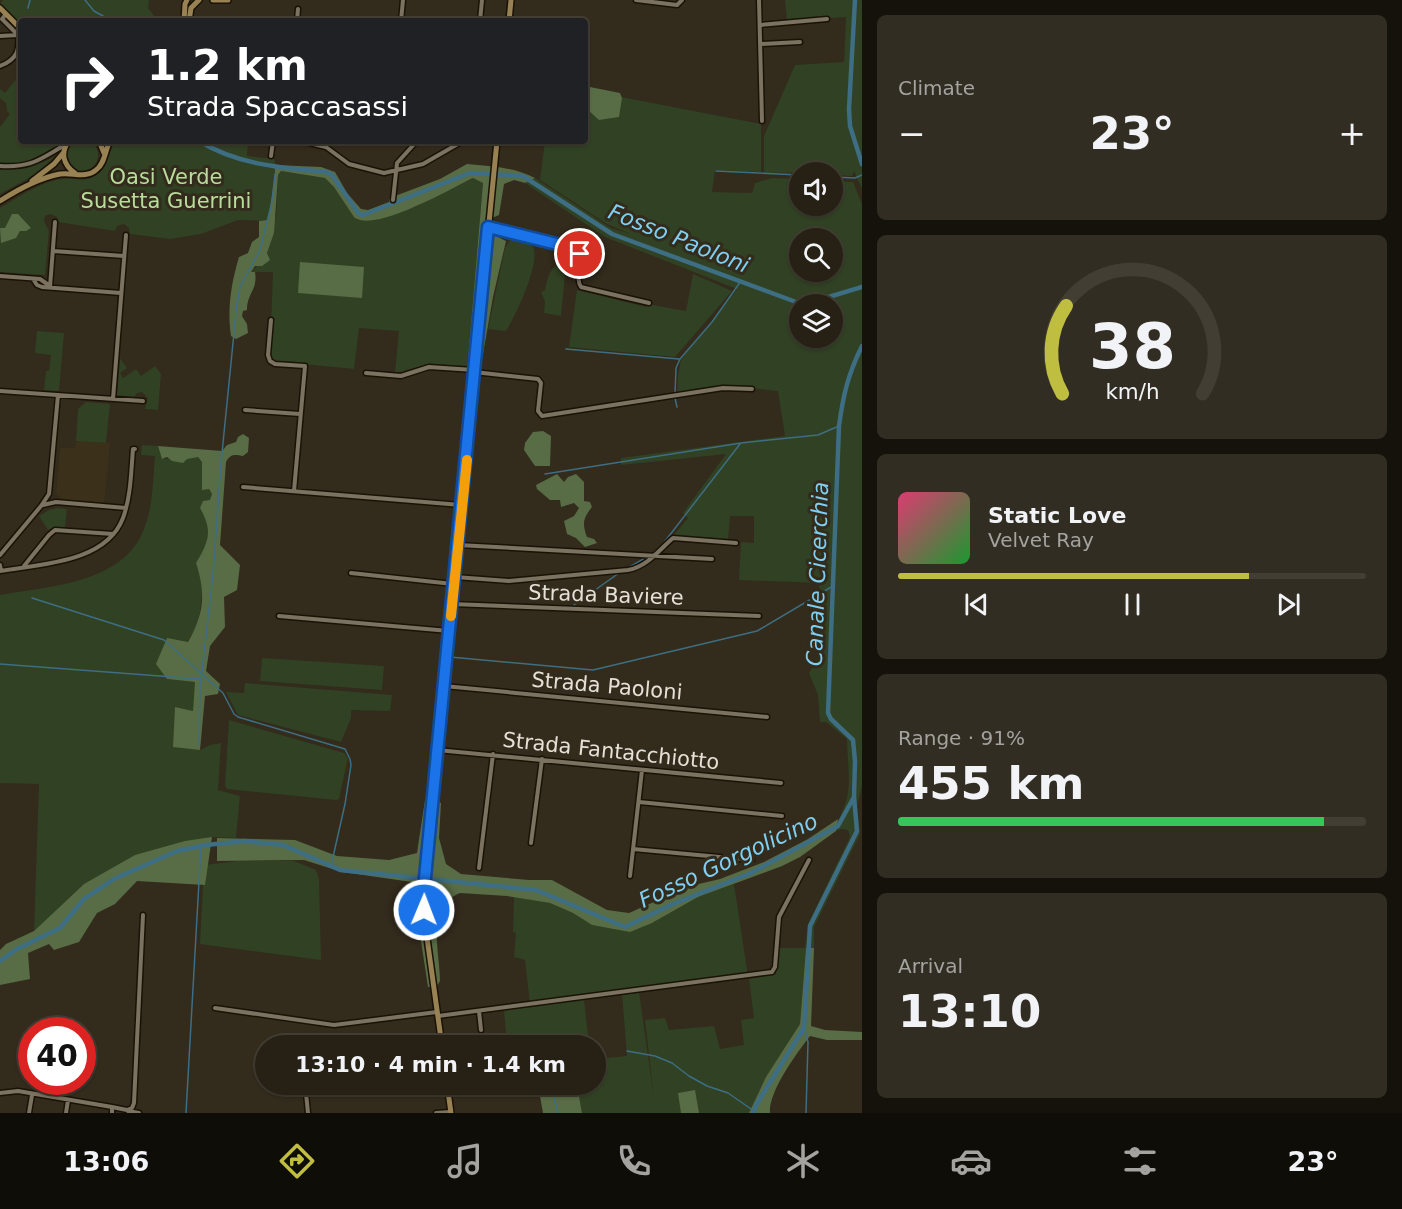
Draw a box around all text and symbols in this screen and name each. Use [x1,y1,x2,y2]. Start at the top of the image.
text: 1.2 km [147,41,308,90]
icon: right [48,42,126,120]
text: Climate [898,76,975,100]
text: Strada Spaccasassi [147,91,408,122]
text: 23° [1089,107,1175,160]
text: − [898,114,926,153]
text: + [1338,114,1366,153]
map controls [789,162,843,348]
button: sound [789,162,843,216]
park label: Oasi Verde Susetta Guerrini [81,165,251,213]
water label: Fosso Paoloni [605,199,753,278]
pin [554,228,605,279]
button: search [789,228,843,282]
icon: arrive [563,237,596,270]
button: layers [789,294,843,348]
text: 38 [1089,310,1175,383]
text: km/h [1105,379,1159,404]
water label: Canale Cicerchia [802,481,833,667]
text: Static Love [988,503,1126,528]
text: Velvet Ray [988,528,1094,552]
street label: Strada Baviere [528,580,684,610]
icon: previous [960,588,993,621]
icon: pause [1116,588,1149,621]
icon: next [1272,588,1305,621]
street label: Strada Paoloni [531,667,683,705]
text: Range · 91% [898,726,1025,750]
street label: Strada Fantacchiotto [501,728,721,774]
text: 455 km [898,757,1084,810]
water label: Fosso Gorgolicino [635,808,822,913]
position arrow [392,878,456,942]
text: Arrival [898,954,963,978]
text: 13:10 [898,985,1041,1038]
speed limit sign: 40 [18,1017,96,1095]
text: 13:10 · 4 min · 1.4 km [295,1052,566,1077]
icon: directions [276,1140,318,1182]
icon: music [444,1140,486,1182]
icon: phone [613,1140,655,1182]
icon: climate [782,1140,824,1182]
icon: car [950,1140,992,1182]
icon: filters [1119,1140,1161,1182]
text: 13:06 [63,1146,149,1177]
text: 23° [1288,1146,1339,1177]

